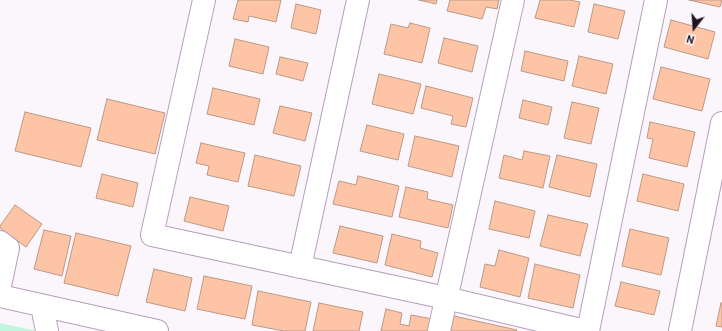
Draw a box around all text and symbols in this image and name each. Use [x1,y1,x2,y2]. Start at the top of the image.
north arrow [674,8,714,48]
text: N [685,32,696,47]

